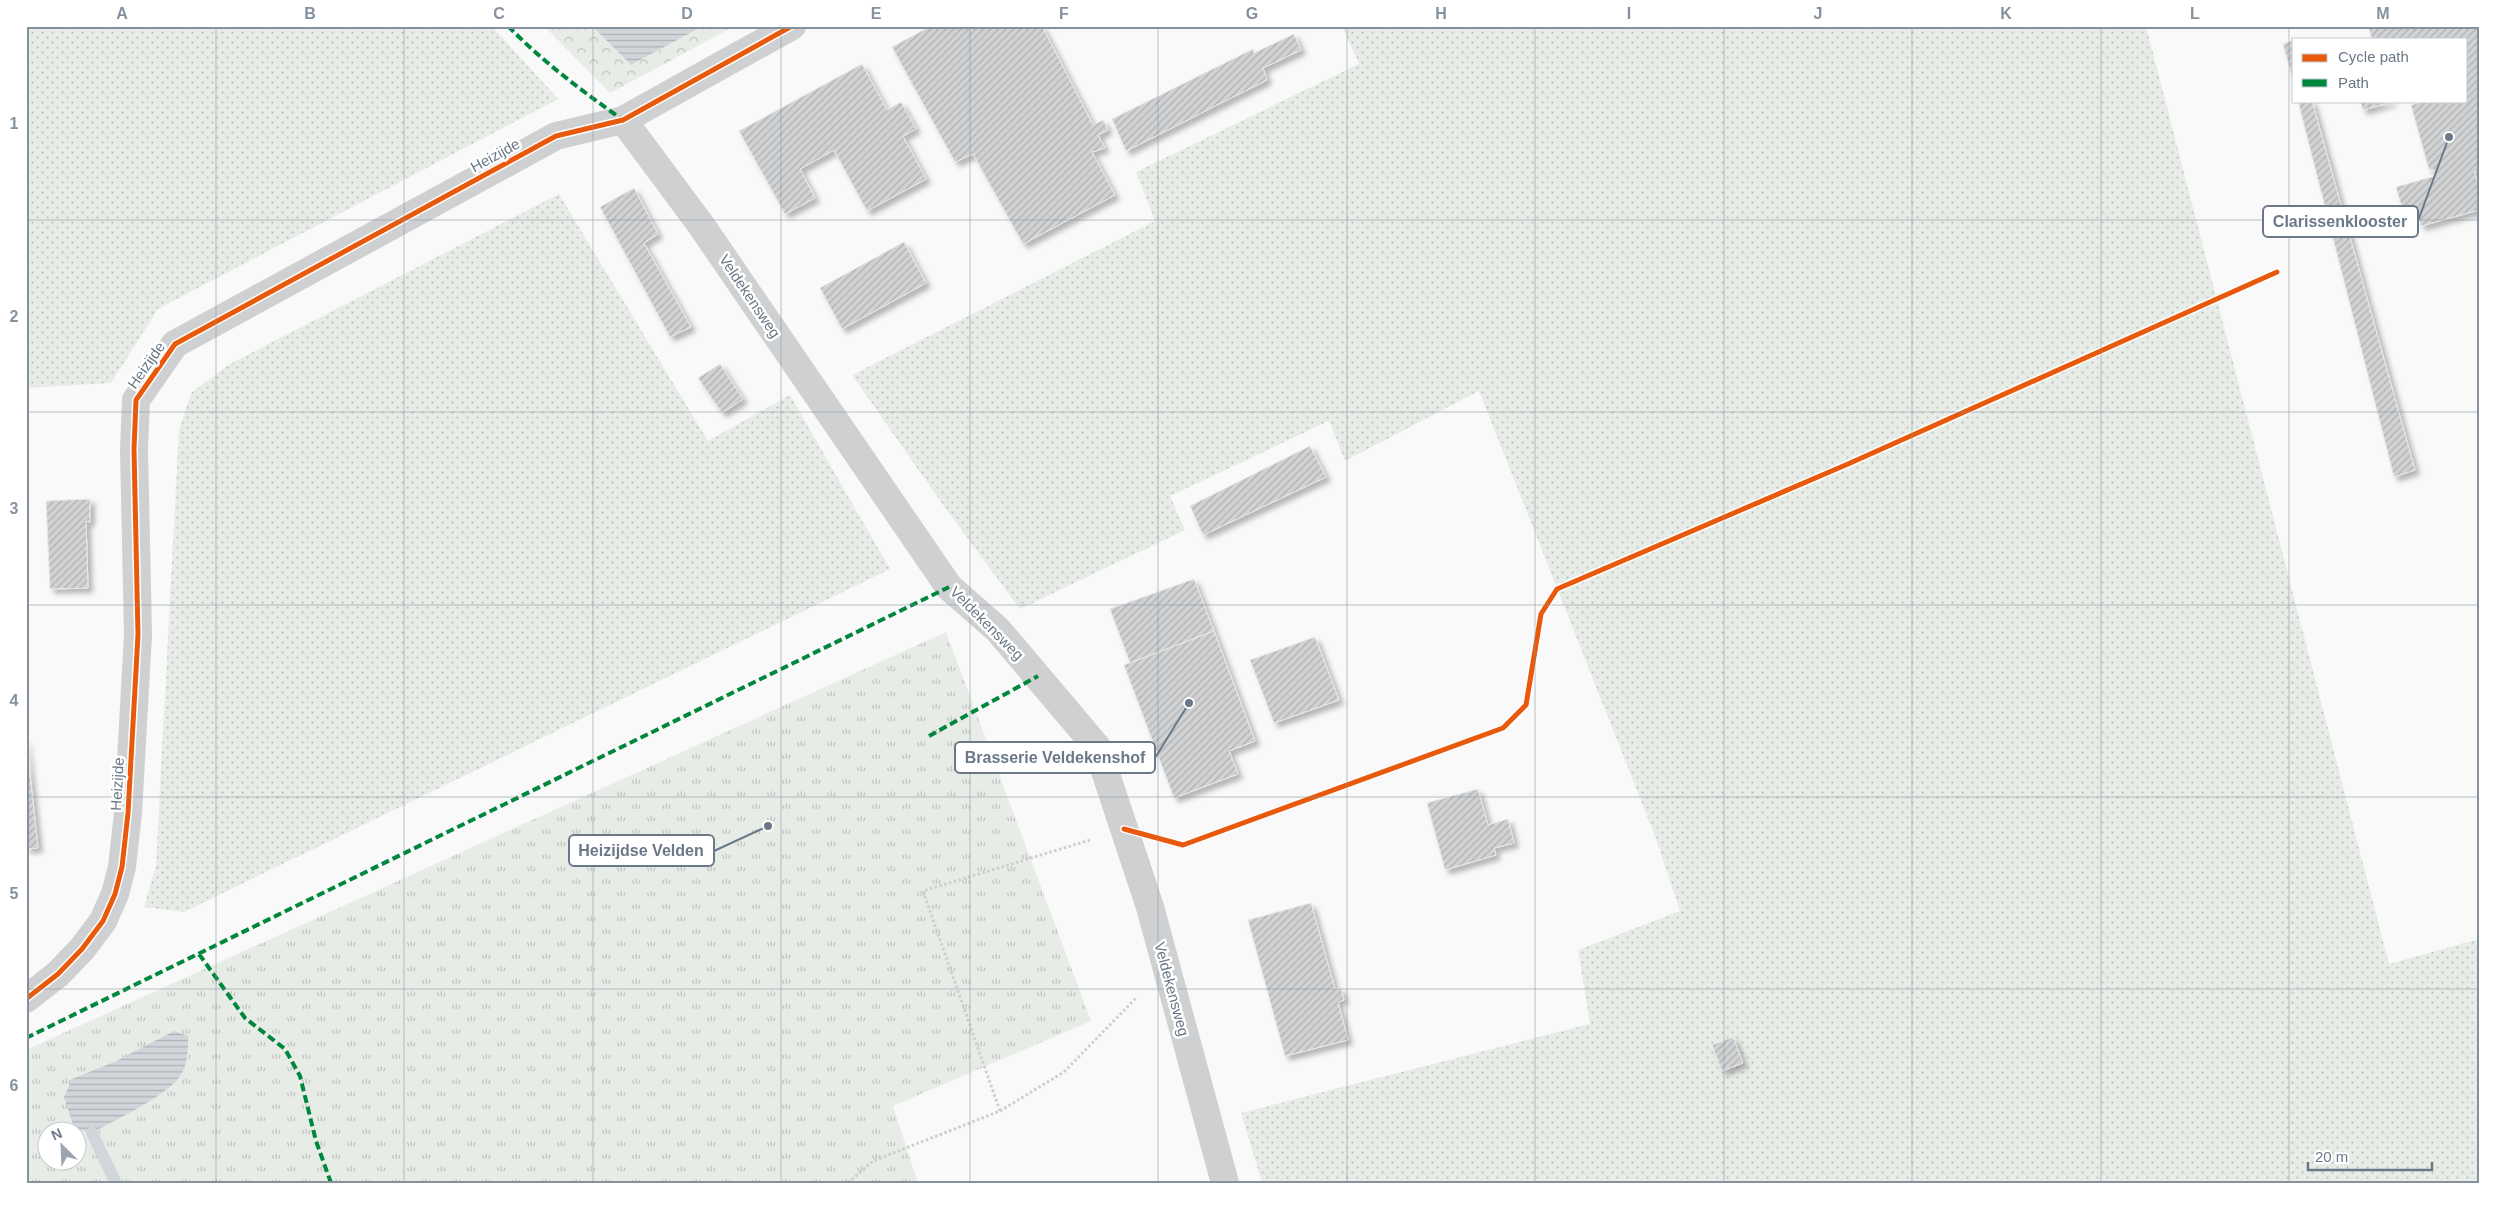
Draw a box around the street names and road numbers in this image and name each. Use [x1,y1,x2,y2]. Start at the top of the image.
street label: Heizijde [468,135,522,175]
street label: Veldekensweg [716,251,784,341]
street label: Heizijde [124,338,168,392]
street label: Veldekensweg [947,583,1027,663]
street label: Heizijde [107,757,127,811]
street label: Veldekensweg [1151,940,1193,1038]

